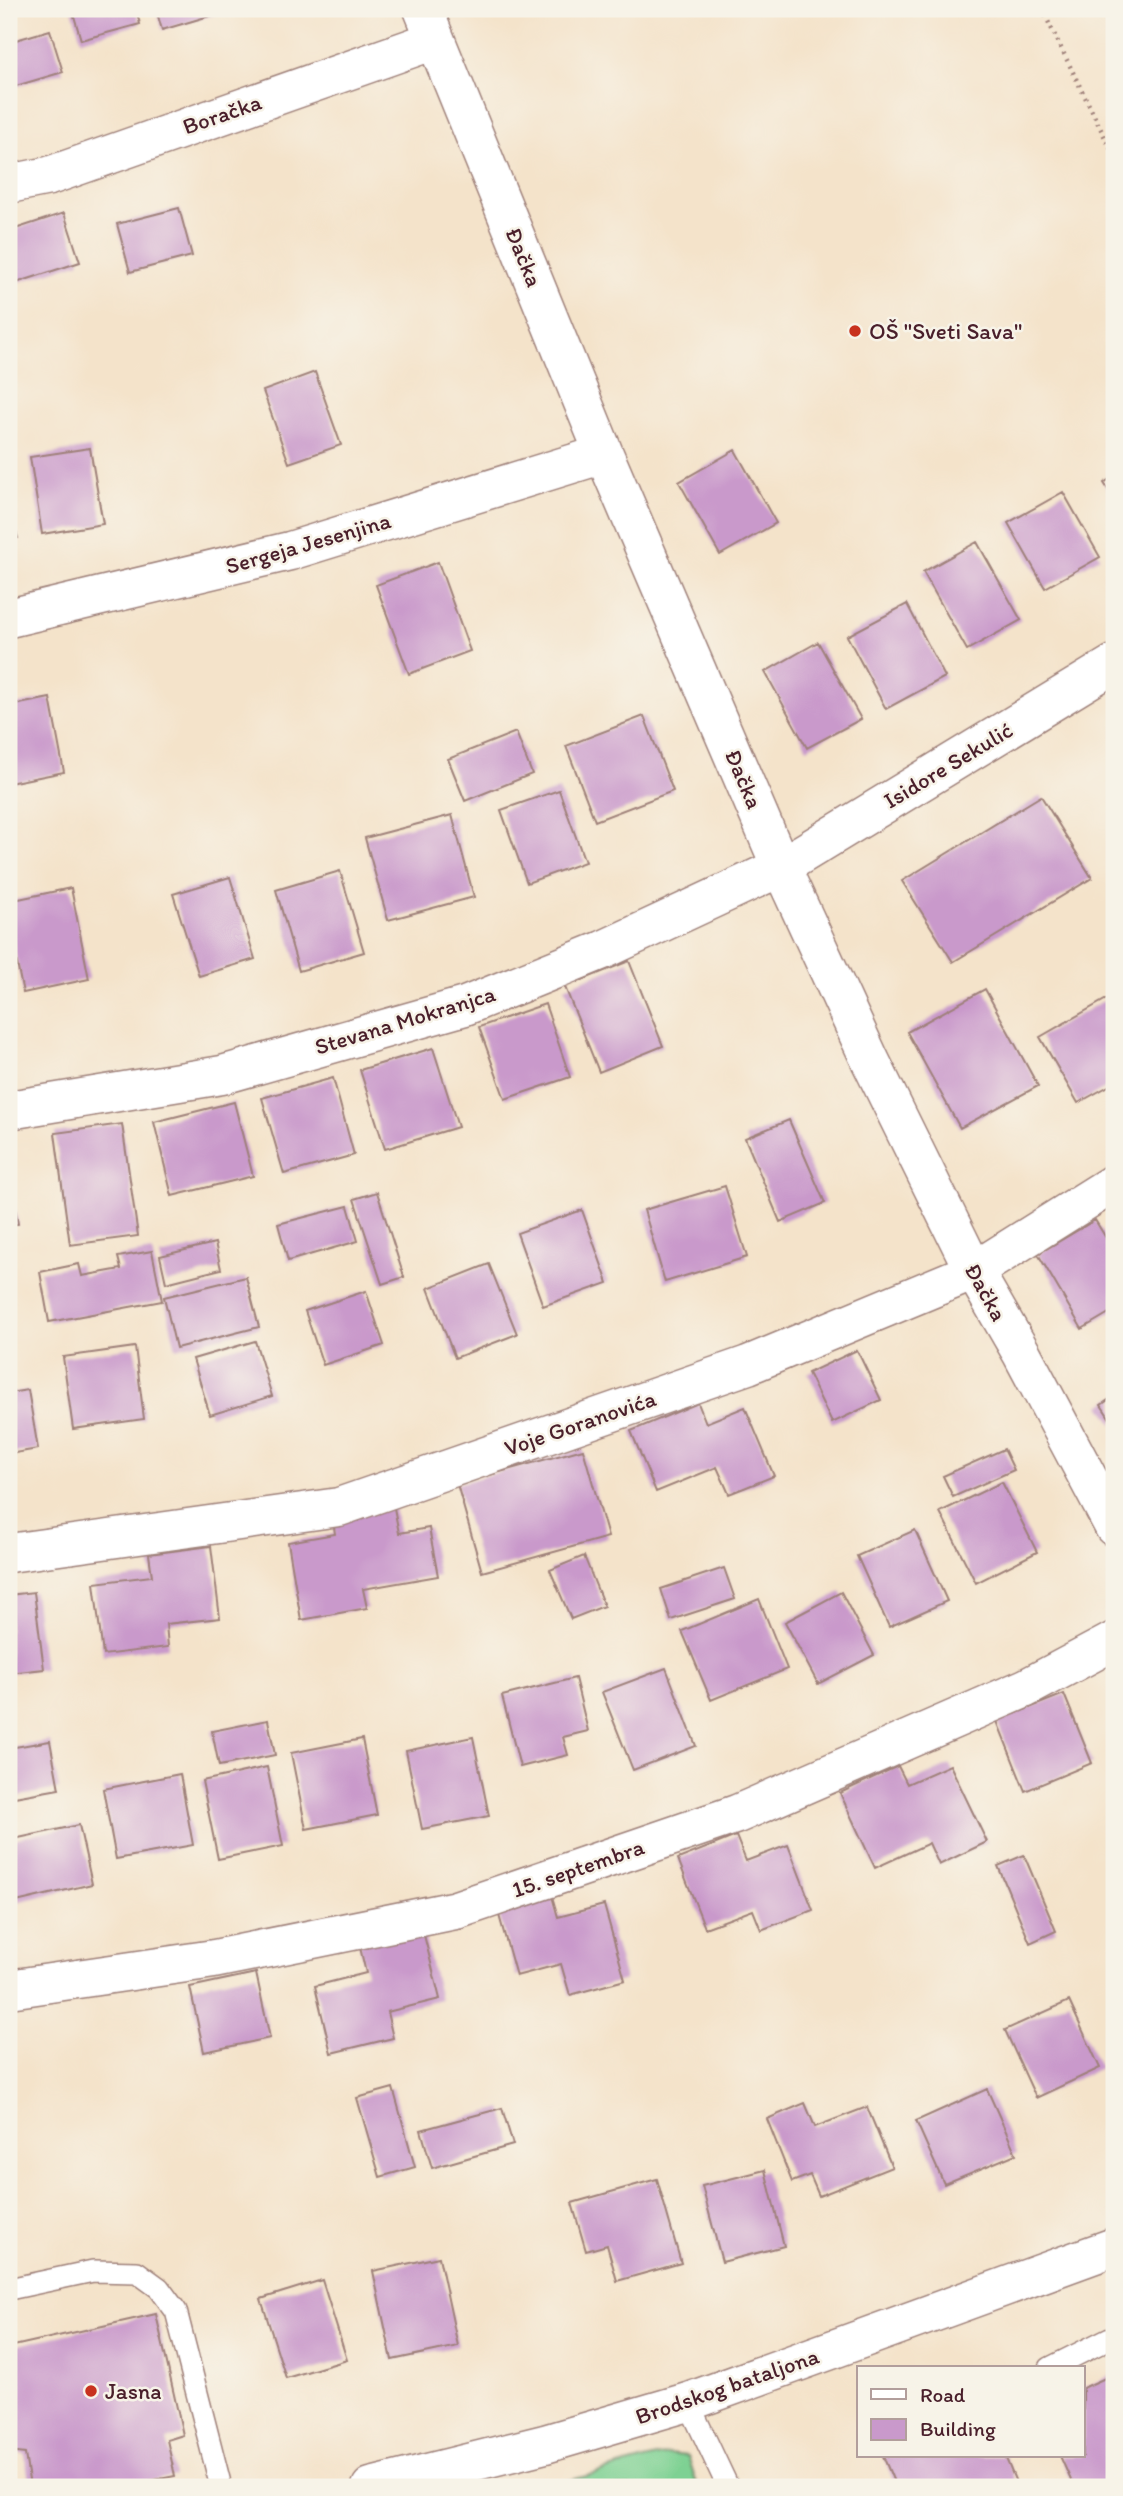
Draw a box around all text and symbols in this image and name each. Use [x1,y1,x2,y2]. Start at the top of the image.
street label: Boračka [179,87,265,141]
street label: Đačka [499,223,549,291]
place label: OŠ "Sveti Sava" [869,317,1022,345]
marker: OŠ "Sveti Sava" [847,323,863,339]
street label: Sergeja Jesenjina [222,506,394,580]
street label: Isidore Sekulić [878,715,1018,814]
street label: Đačka [719,745,769,813]
street label: Stevana Mokranjca [311,979,499,1061]
street label: Đačka [959,1258,1013,1326]
street label: Voje Goranovića [501,1384,659,1462]
street label: 15. septembra [508,1832,648,1904]
street label: Brodskog bataljona [632,2341,823,2431]
legend [857,2366,1084,2458]
place label: Jasna [105,2377,162,2405]
text: Road [920,2382,966,2407]
marker: Jasna [83,2383,99,2399]
text: Building [920,2416,996,2441]

